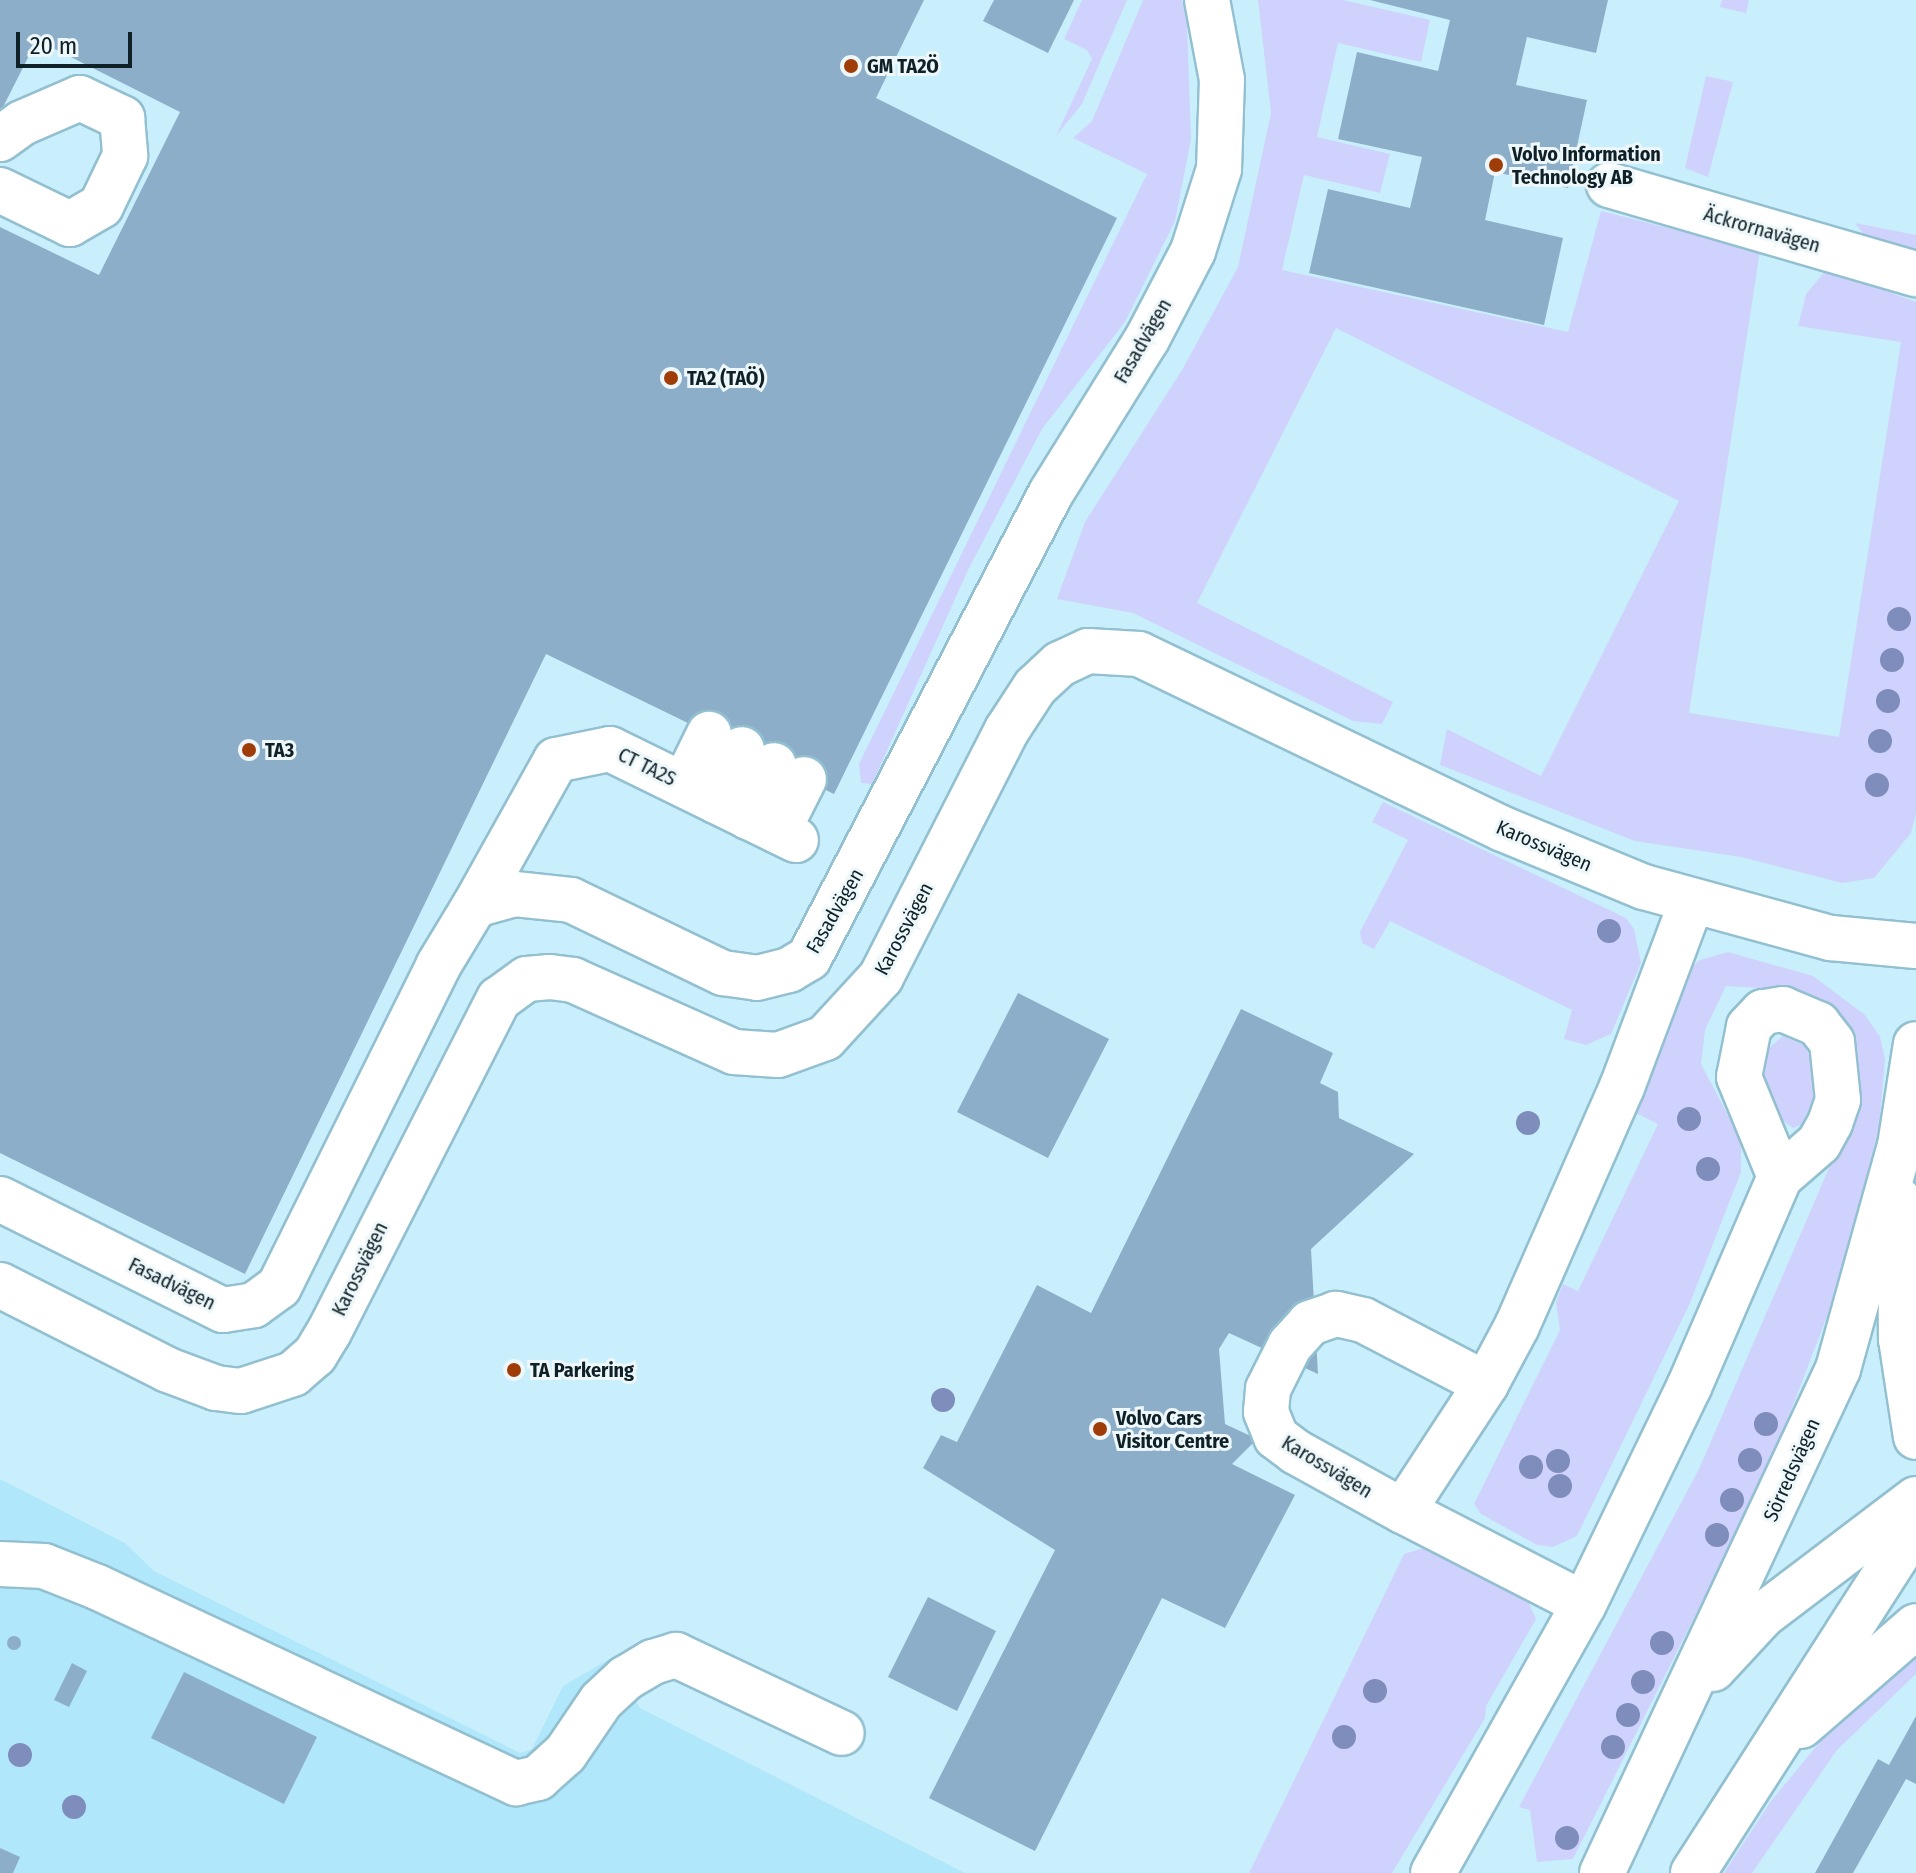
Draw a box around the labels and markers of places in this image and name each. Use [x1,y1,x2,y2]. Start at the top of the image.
place label: GM TA2Ö [867,54,939,78]
marker: GM TA2Ö [842,57,860,75]
place label: Volvo Information Technology AB [1512,142,1661,189]
marker: Volvo Information Technology AB [1487,156,1505,174]
place label: TA2 (TAÖ) [687,366,764,390]
marker: TA2 (TAÖ) [662,369,680,387]
place label: TA3 [265,738,294,762]
marker: TA3 [240,741,258,759]
place label: TA Parkering [530,1358,634,1382]
marker: TA Parkering [505,1361,523,1379]
place label: Volvo Cars Visitor Centre [1116,1406,1229,1453]
marker: Volvo Cars Visitor Centre [1091,1420,1109,1438]

